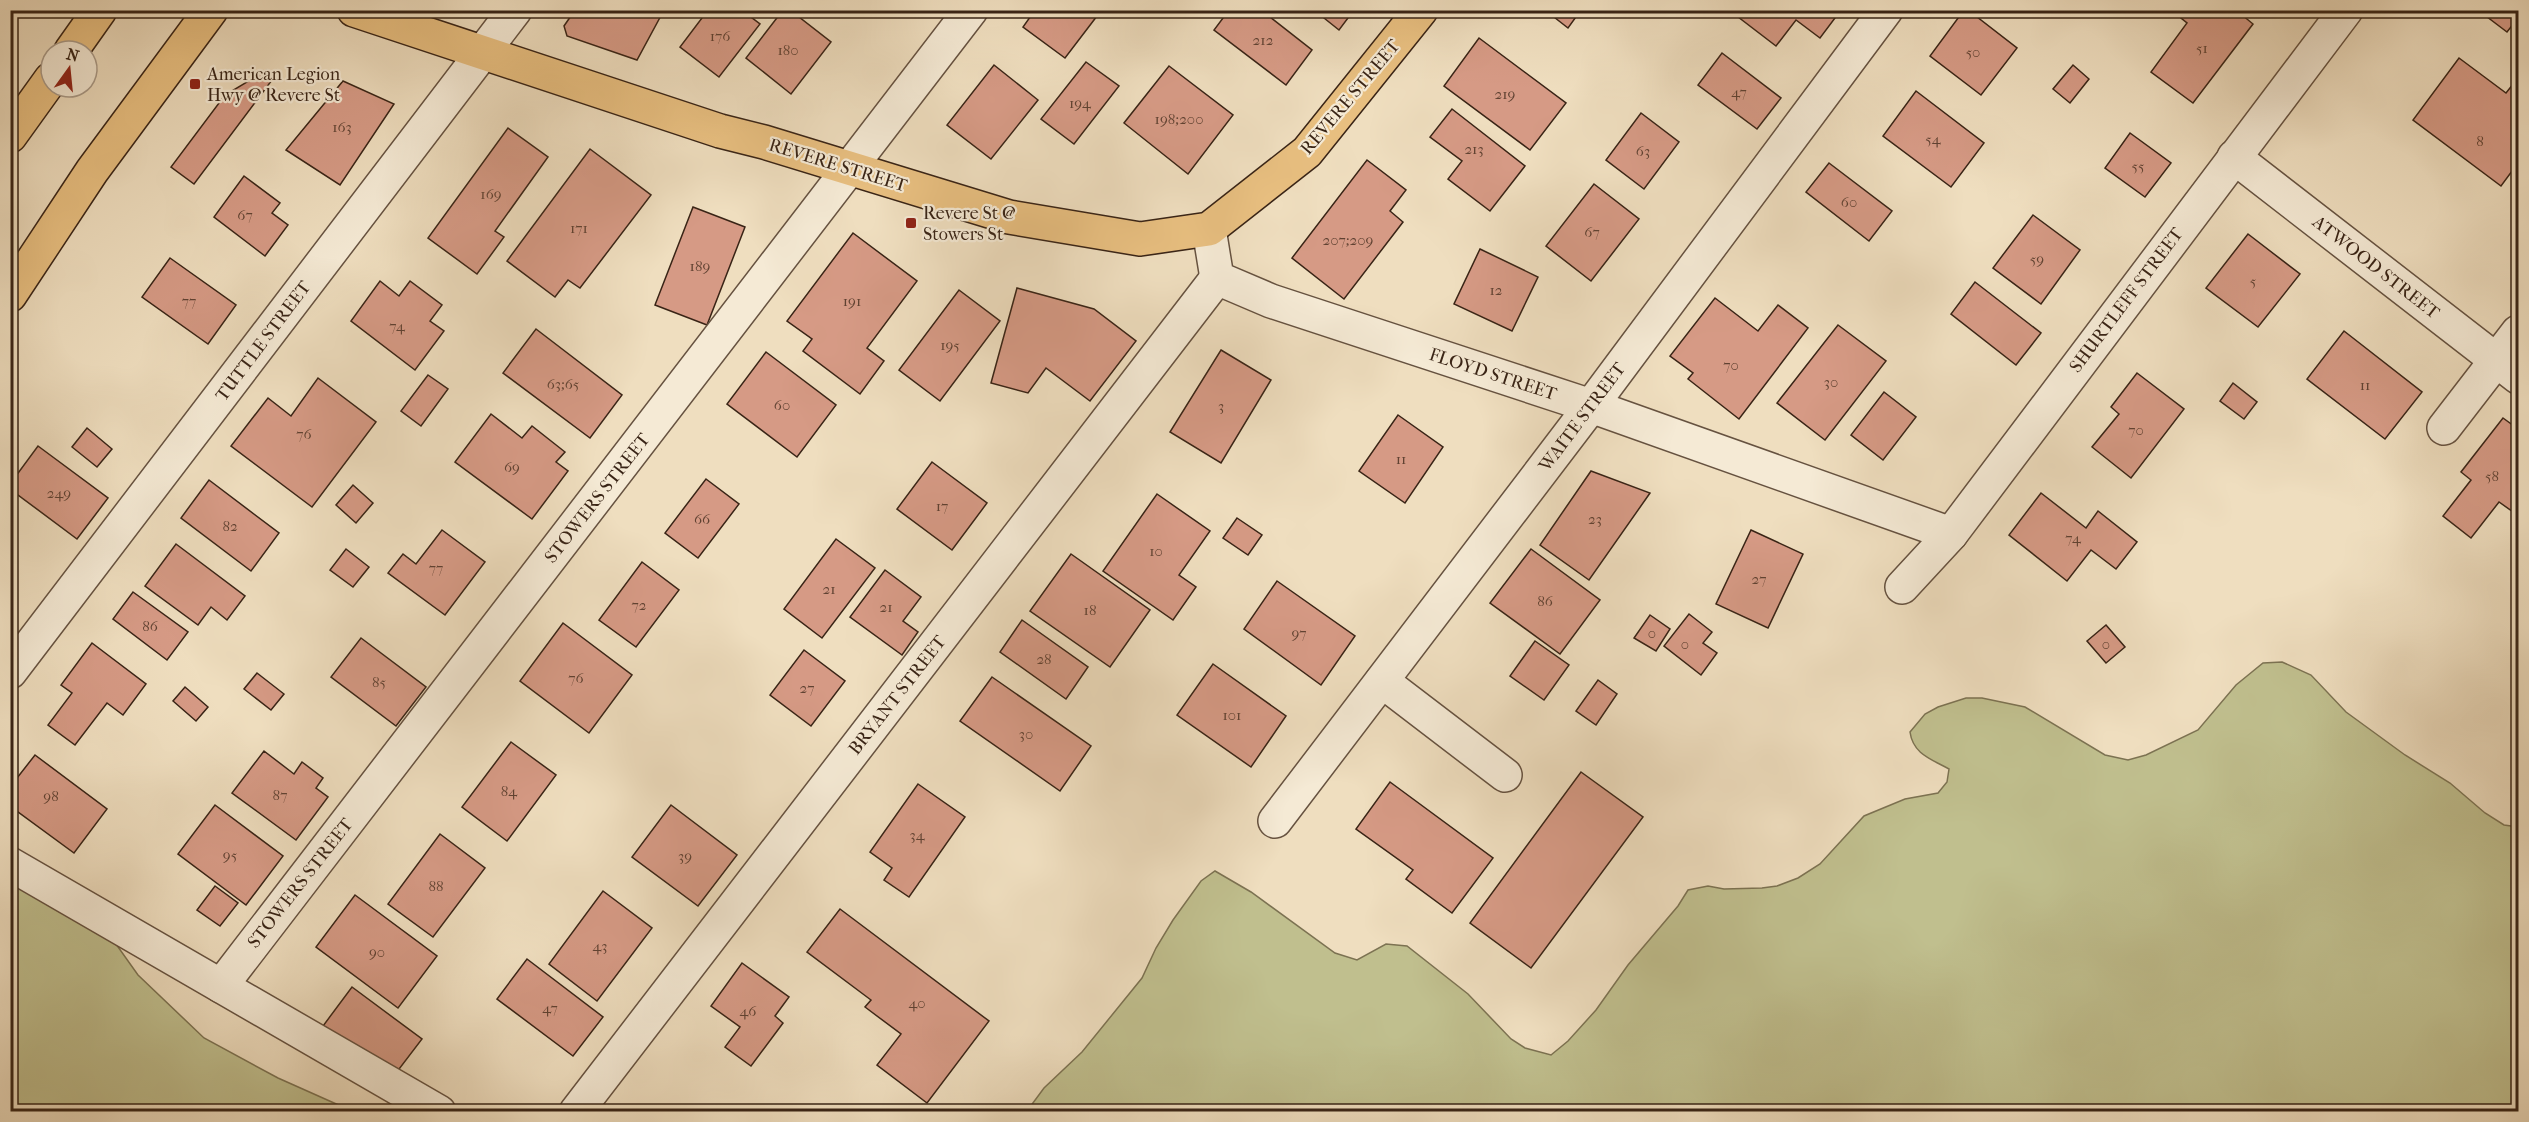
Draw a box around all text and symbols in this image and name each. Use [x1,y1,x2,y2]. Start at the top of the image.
house number: 176 [710,27,731,45]
house number: 212 [1253,31,1274,49]
street label: REVERE STREET [1296,35,1405,159]
north arrow [39,39,99,99]
house number: 51 [2196,39,2208,57]
house number: 180 [777,41,799,59]
house number: 50 [1966,43,1980,61]
text: N [64,44,82,66]
place label: American Legion Hwy @ Revere St [206,64,341,106]
marker: American Legion Hwy @ Revere St [188,77,202,91]
house number: 47 [1731,83,1747,101]
house number: 219 [1495,85,1516,103]
house number: 194 [1069,94,1092,112]
house number: 198;200 [1155,110,1203,128]
house number: 163 [332,118,352,136]
house number: 54 [1925,130,1942,148]
house number: 8 [2476,132,2484,150]
street label: REVERE STREET [766,134,910,197]
house number: 213 [1464,140,1484,158]
house number: 63 [1636,142,1650,160]
house number: 55 [2132,157,2144,175]
house number: 169 [480,185,502,203]
house number: 60 [1841,193,1857,211]
place label: Revere St @ Stowers St [923,203,1016,245]
house number: 67 [237,206,253,224]
street label: ATWOOD STREET [2307,211,2444,324]
marker: Revere St @ Stowers St [904,216,918,230]
house number: 171 [570,219,588,237]
house number: 67 [1584,223,1600,241]
street label: SHURTLEFF STREET [2065,223,2188,377]
house number: 207;209 [1323,231,1374,249]
house number: 59 [2030,250,2044,268]
house number: 189 [690,257,711,275]
house number: 5 [2250,272,2256,290]
street label: TUTTLE STREET [211,276,316,405]
house number: 12 [1489,281,1503,299]
house number: 77 [182,292,196,310]
house number: 191 [843,292,861,310]
house number: 74 [389,317,406,335]
house number: 195 [940,336,960,354]
street label: FLOYD STREET [1426,344,1560,405]
house number: 70 [1723,356,1739,374]
street label: WAITE STREET [1534,358,1631,477]
house number: 30 [1824,373,1838,391]
house number: 63;65 [547,375,579,393]
house number: 11 [2360,376,2370,394]
house number: 60 [774,396,790,414]
house number: 3 [1218,397,1224,415]
house number: 70 [2128,421,2144,439]
house number: 76 [296,425,313,443]
street label: STOWERS STREET [540,429,655,567]
house number: 11 [1396,450,1406,468]
house number: 69 [504,458,520,476]
house number: 58 [2485,467,2499,485]
house number: 249 [47,484,71,502]
house number: 17 [936,497,948,515]
house number: 66 [694,510,711,528]
house number: 23 [1588,510,1602,528]
house number: 82 [222,517,238,535]
house number: 74 [2065,529,2082,547]
house number: 10 [1149,542,1163,560]
house number: 77 [429,559,443,577]
house number: 27 [1752,570,1766,588]
house number: 21 [822,580,836,598]
house number: 86 [1537,592,1554,610]
house number: 72 [632,596,647,614]
house number: 21 [879,598,893,616]
house number: 18 [1084,601,1096,619]
house number: 86 [142,617,159,635]
house number: 97 [1291,624,1307,642]
house number: 0 [1648,624,1656,642]
street label: BRYANT STREET [844,631,951,759]
house number: 0 [1681,635,1689,653]
house number: 0 [2102,635,2110,653]
house number: 28 [1036,650,1052,668]
house number: 76 [568,669,585,687]
house number: 85 [372,673,386,691]
house number: 27 [800,679,814,697]
house number: 101 [1223,706,1241,724]
house number: 30 [1019,725,1033,743]
house number: 84 [501,782,518,800]
house number: 87 [273,786,287,804]
house number: 98 [43,787,59,805]
street label: STOWERS STREET [243,814,358,952]
house number: 34 [909,826,926,844]
house number: 95 [223,846,237,864]
house number: 39 [678,847,692,865]
house number: 88 [428,877,444,895]
house number: 43 [592,937,608,955]
house number: 90 [369,943,385,961]
house number: 40 [908,994,926,1012]
house number: 47 [542,999,558,1017]
house number: 46 [740,1002,757,1020]

